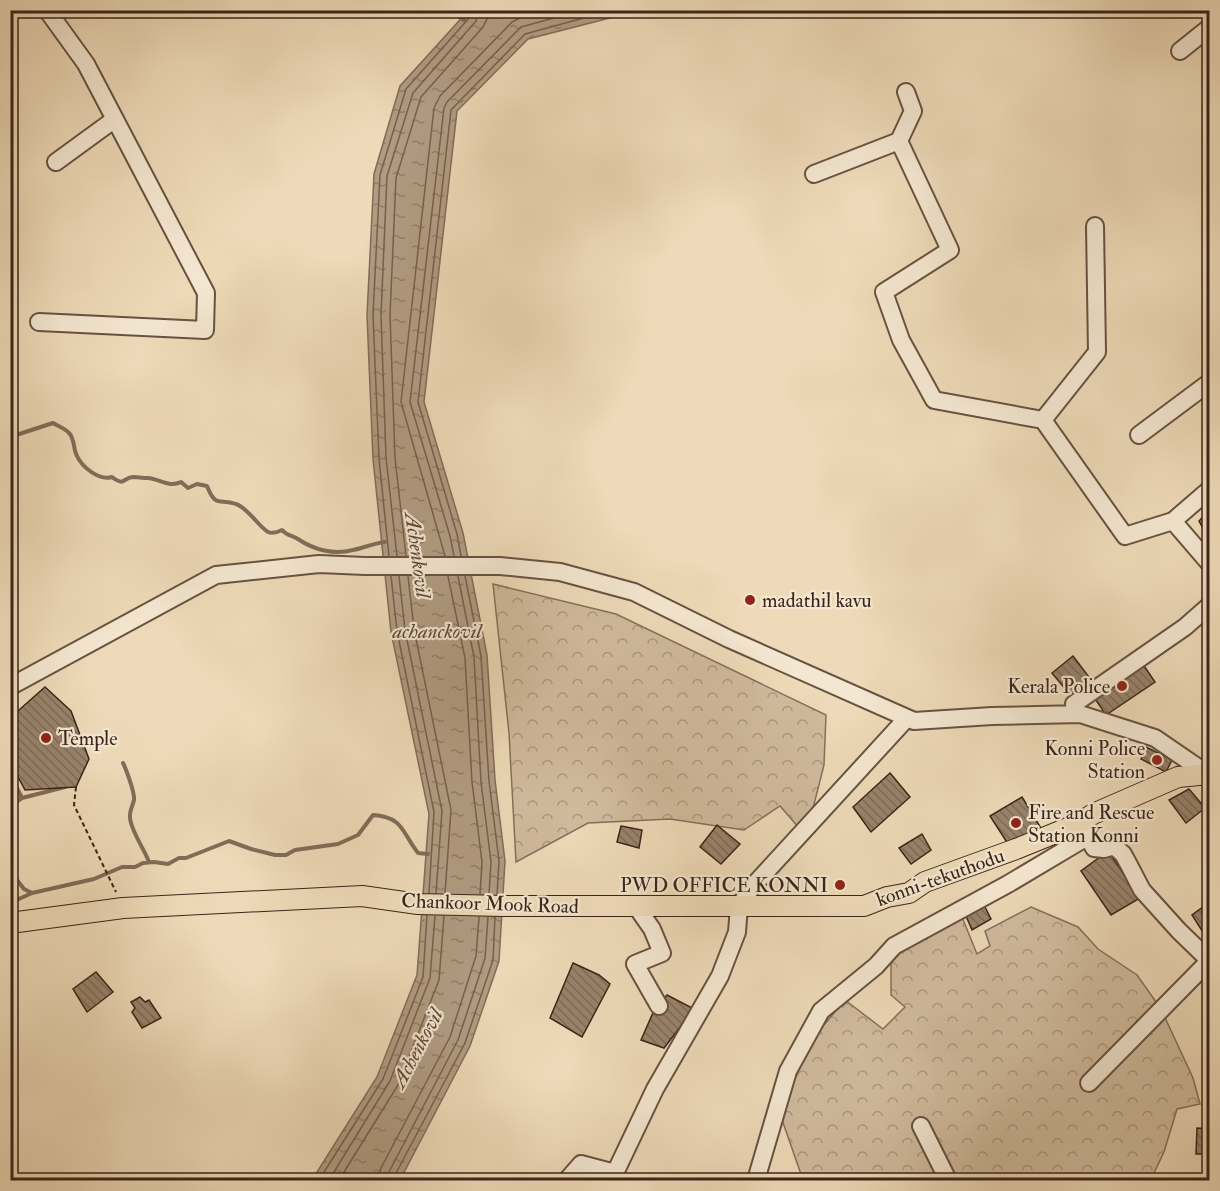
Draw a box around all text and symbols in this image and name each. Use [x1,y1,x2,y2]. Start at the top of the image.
water label: Achenkovil [398,509,437,601]
place label: madathil kavu [762,588,872,613]
marker: madathil kavu [743,593,757,607]
water label: achanckovil [392,618,484,645]
place label: Kerala Police [1007,674,1110,699]
marker: Kerala Police [1115,679,1129,693]
place label: Temple [58,726,118,752]
marker: Temple [39,731,53,745]
place label: Konni Police Station [1044,736,1145,784]
marker: Konni Police Station [1150,753,1164,767]
place label: Fire and Rescue Station Konni [1028,800,1154,848]
marker: Fire and Rescue Station Konni [1009,816,1023,830]
street label: konni-tekuthodu [873,843,1008,912]
place label: PWD OFFICE KONNI [620,873,828,898]
marker: PWD OFFICE KONNI [833,878,847,892]
street label: Chankoor Mook Road [401,888,579,919]
water label: Achenkovil [384,1002,450,1094]

